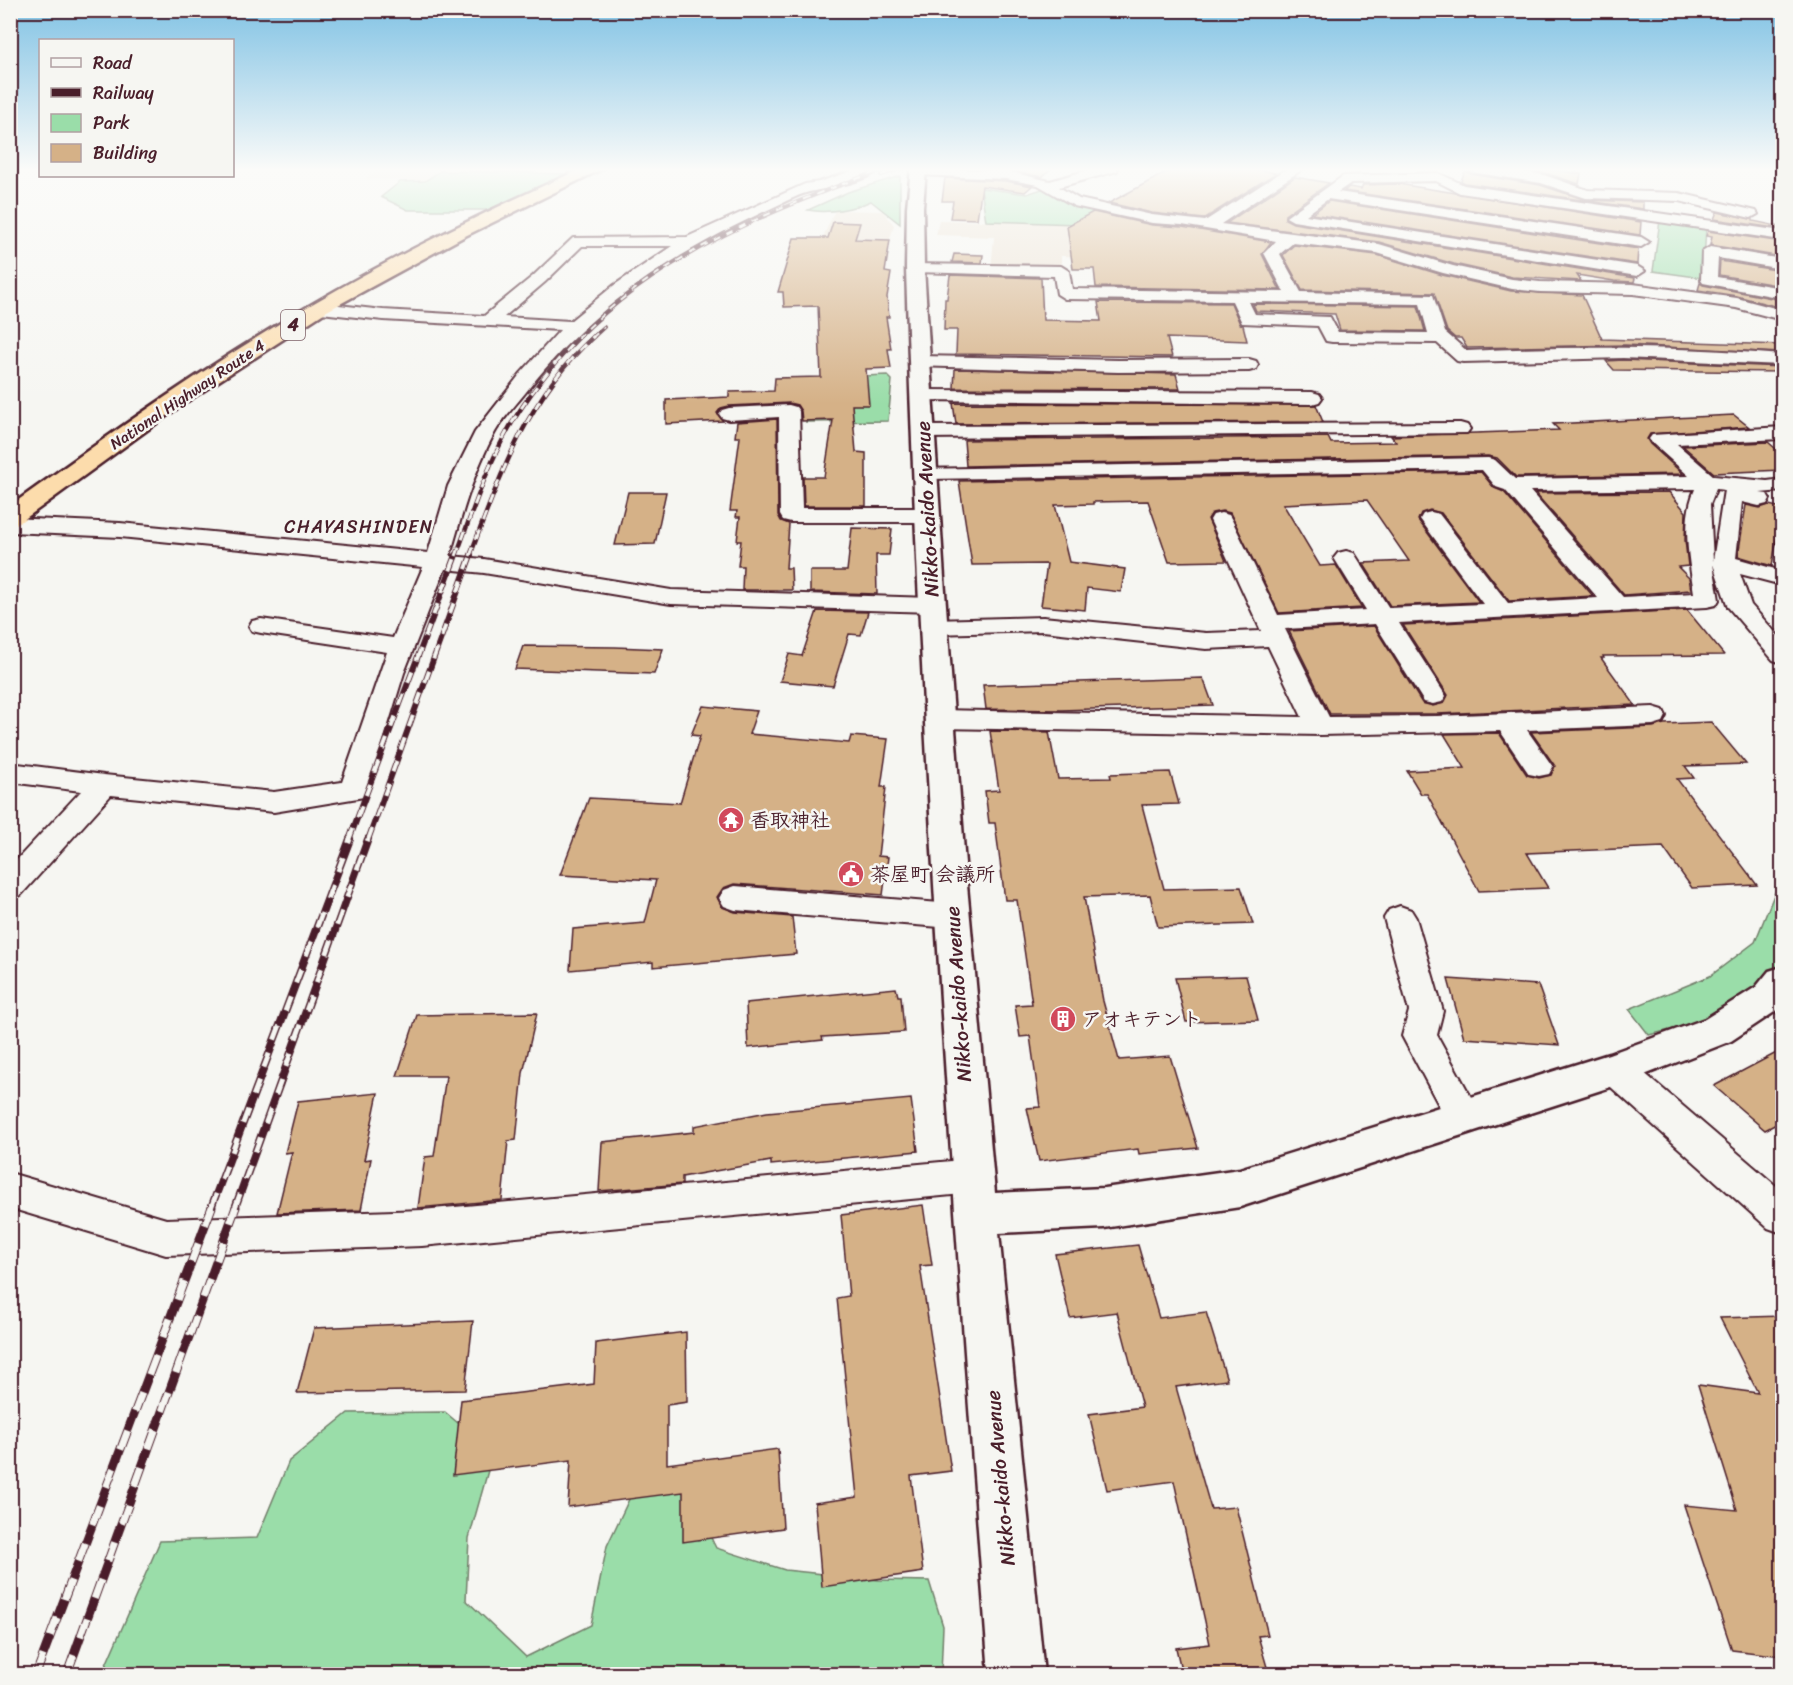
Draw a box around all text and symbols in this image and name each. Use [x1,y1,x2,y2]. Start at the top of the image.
legend [39,39,234,177]
text: Road [93,47,133,79]
text: Railway [93,77,155,109]
text: Park [93,107,130,139]
text: Building [93,137,157,169]
road number: 4 [281,310,305,340]
street label: National Highway Route 4 [103,331,271,458]
street label: Nikko-kaido Avenue [905,420,950,598]
district label: CHAYASHINDEN [284,511,434,543]
place label: 香取神社 [750,803,830,838]
temple icon: 香取神社 [716,805,746,835]
place label: 茶屋町 会議所 [870,857,995,892]
public building icon: 茶屋町 会議所 [836,859,866,889]
street label: Nikko-kaido Avenue [935,905,982,1083]
place label: アオキテント [1082,1002,1202,1037]
building icon: アオキテント [1048,1004,1078,1034]
street label: Nikko-kaido Avenue [975,1389,1026,1567]

